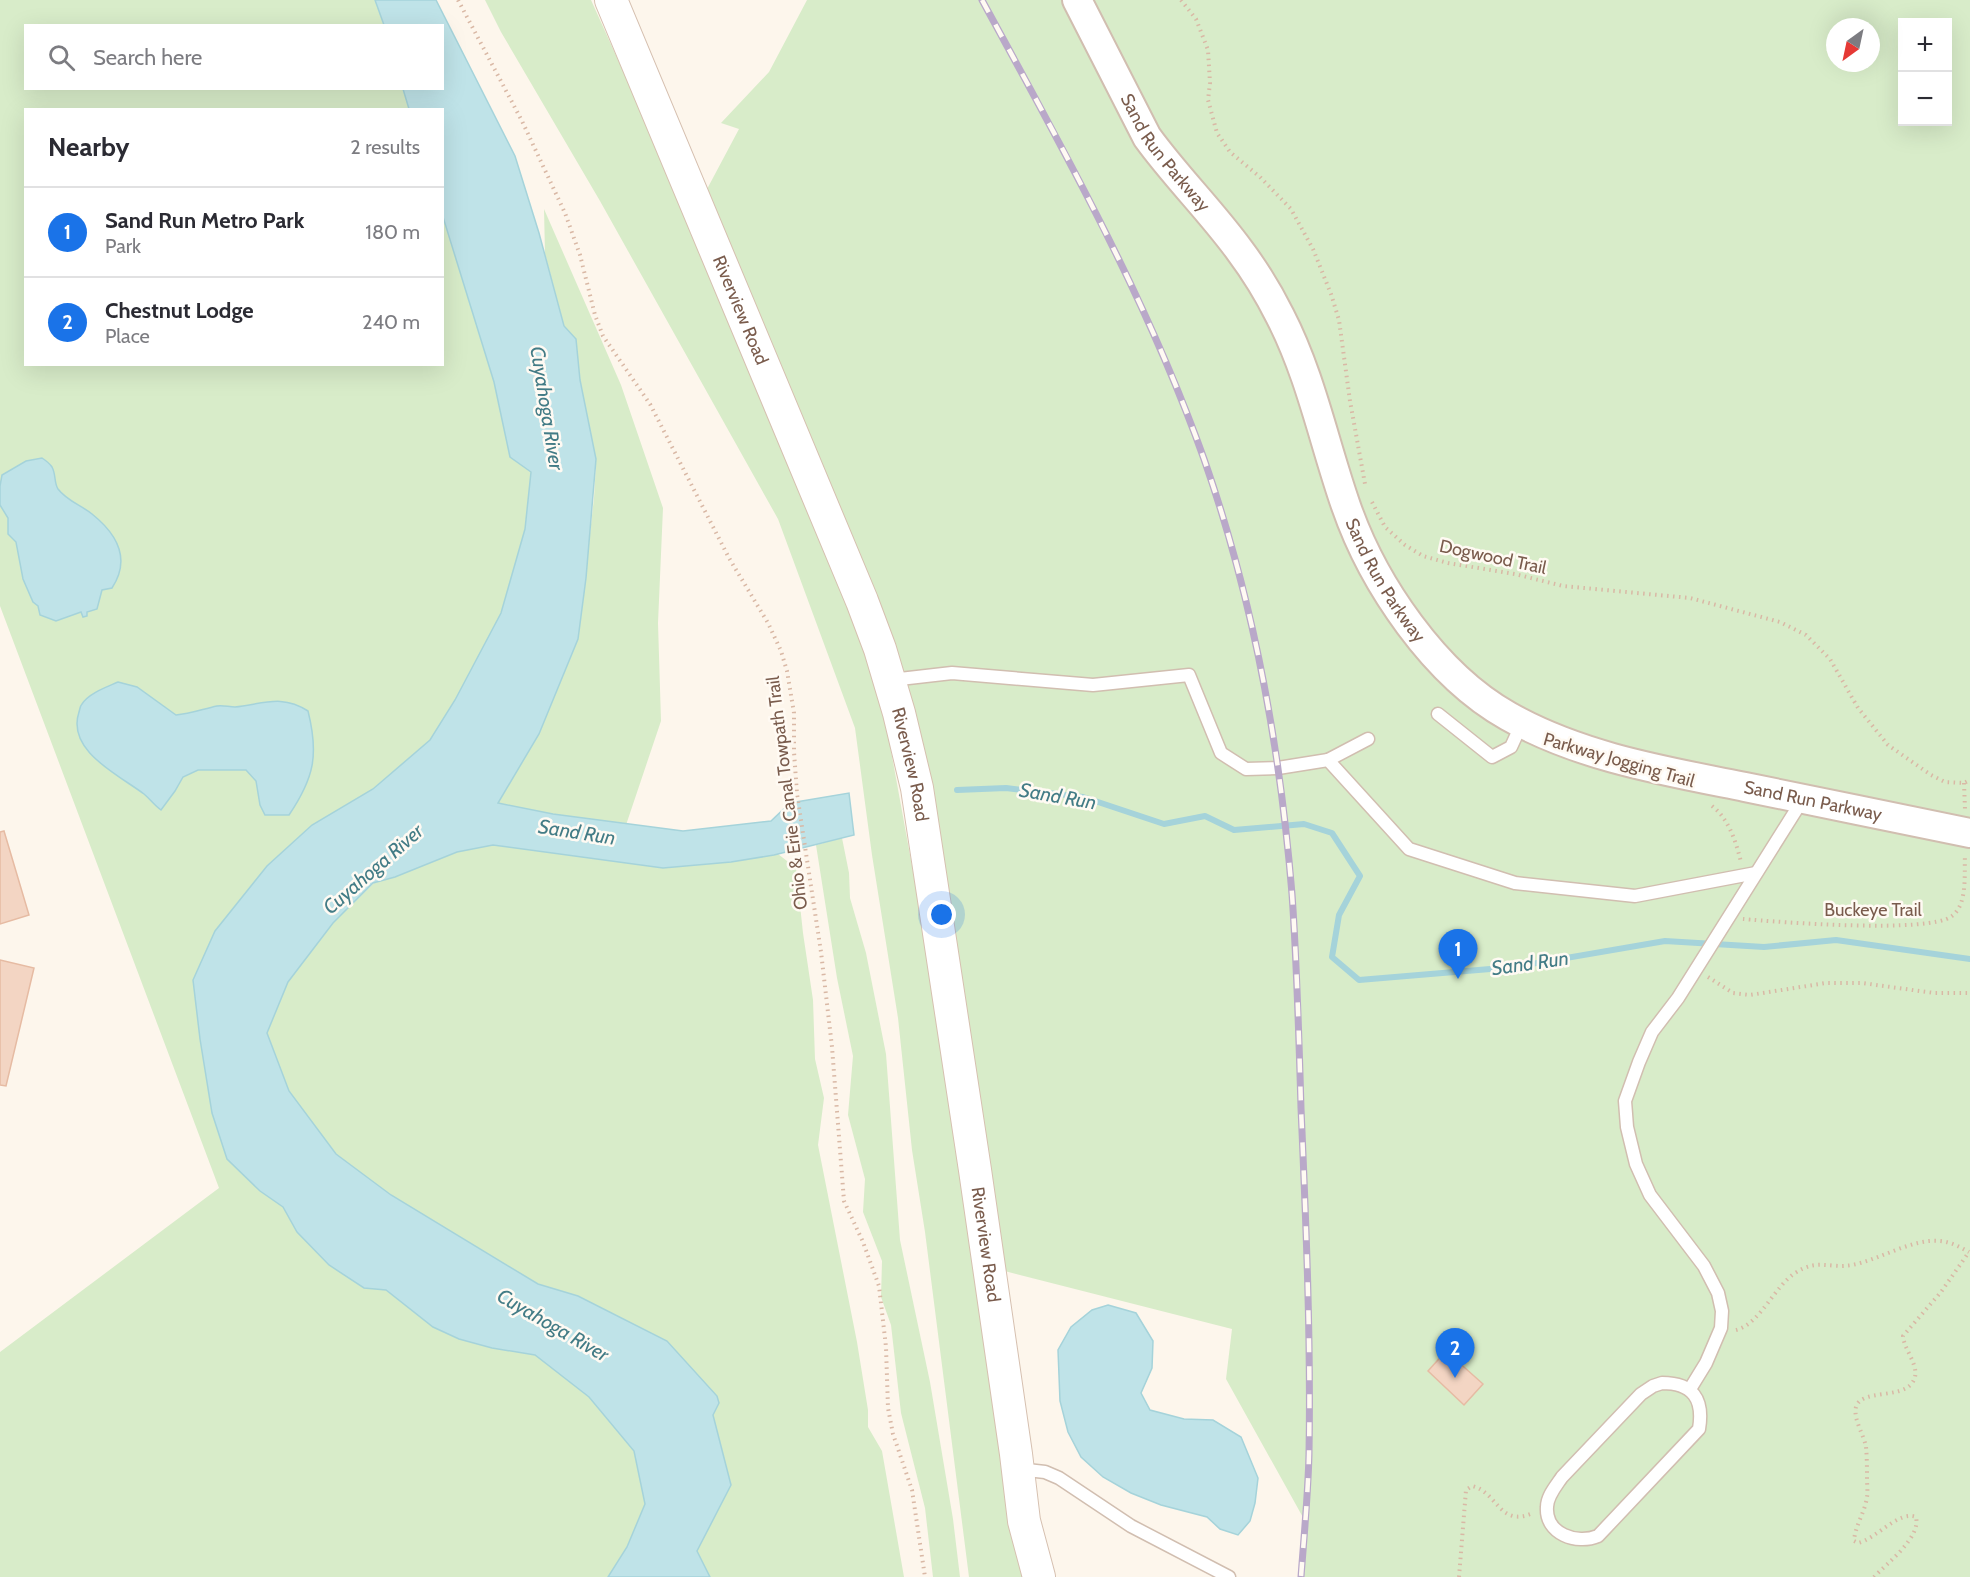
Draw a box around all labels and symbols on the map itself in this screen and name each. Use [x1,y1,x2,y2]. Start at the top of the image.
north arrow [1826,18,1880,72]
street label: Sand Run Parkway [1116,90,1215,216]
street label: Riverview Road [708,252,773,368]
water label: Cuyahoga River [525,344,569,472]
street label: Sand Run Parkway [1341,515,1430,647]
street label: Dogwood Trail [1437,535,1549,579]
street label: Ohio & Erie Canal Towpath Trail [762,674,812,911]
street label: Riverview Road [887,705,933,823]
street label: Parkway Jogging Trail [1541,728,1698,792]
street label: Sand Run Parkway [1742,776,1884,826]
water label: Sand Run [1018,777,1098,815]
water label: Sand Run [537,814,617,850]
water label: Cuyahoga River [318,818,429,919]
street label: Buckeye Trail [1824,899,1923,921]
your location [927,900,956,929]
pin: 1 [1438,930,1478,979]
water label: Sand Run [1490,946,1570,980]
street label: Riverview Road [967,1185,1005,1304]
water label: Cuyahoga River [493,1283,614,1367]
pin: 2 [1436,1328,1474,1378]

